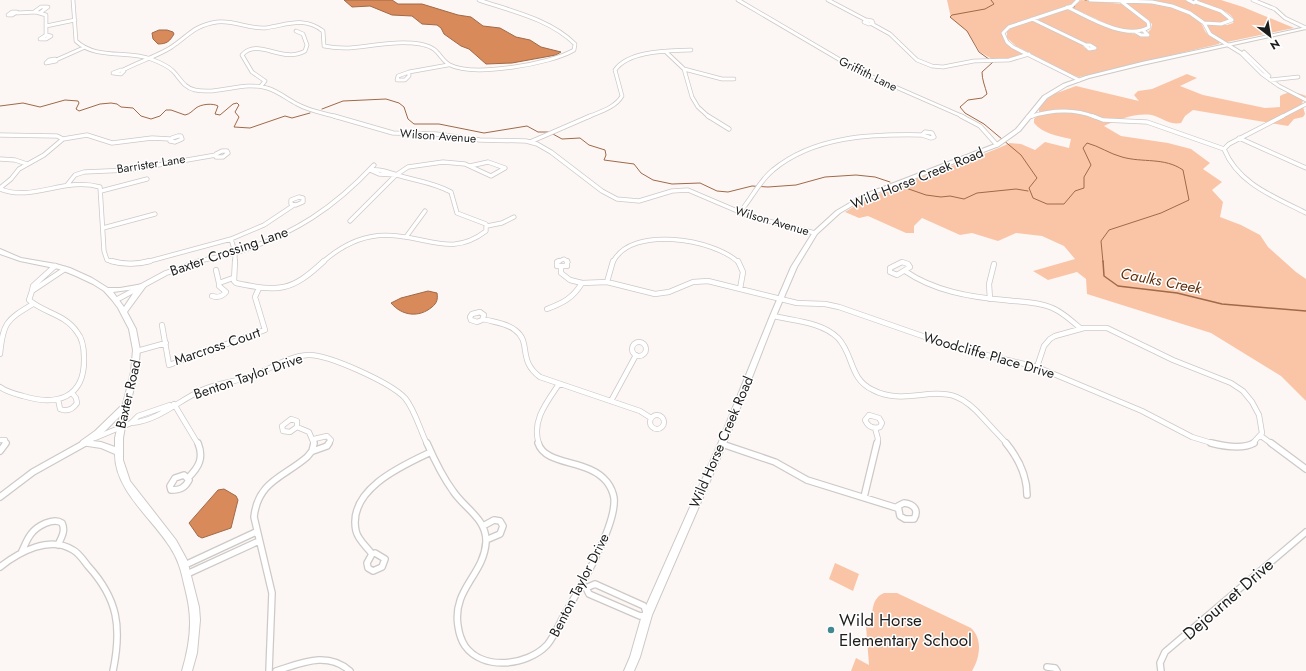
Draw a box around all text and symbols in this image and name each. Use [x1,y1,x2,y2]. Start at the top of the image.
north arrow [1250,16,1290,56]
text: N [1267,35,1283,54]
street label: Griffith Lane [836,52,900,96]
street label: Wilson Avenue [399,124,477,148]
street label: Wild Horse Creek Road [848,142,986,214]
street label: Barrister Lane [115,150,187,178]
street label: Wilson Avenue [733,202,811,240]
street label: Baxter Crossing Lane [167,221,291,281]
water label: Caulks Creek [1119,262,1204,300]
street label: Marcross Court [171,322,263,370]
street label: Woodcliffe Place Drive [921,327,1057,383]
street label: Benton Taylor Drive [191,348,305,404]
street label: Baxter Road [110,358,146,430]
street label: Wild Horse Creek Road [684,373,758,511]
street label: Benton Taylor Drive [544,530,614,640]
street label: Dejournet Drive [1177,553,1279,645]
place label: Wild Horse Elementary School [839,608,972,652]
marker: Wild Horse Elementary School [826,625,836,635]

